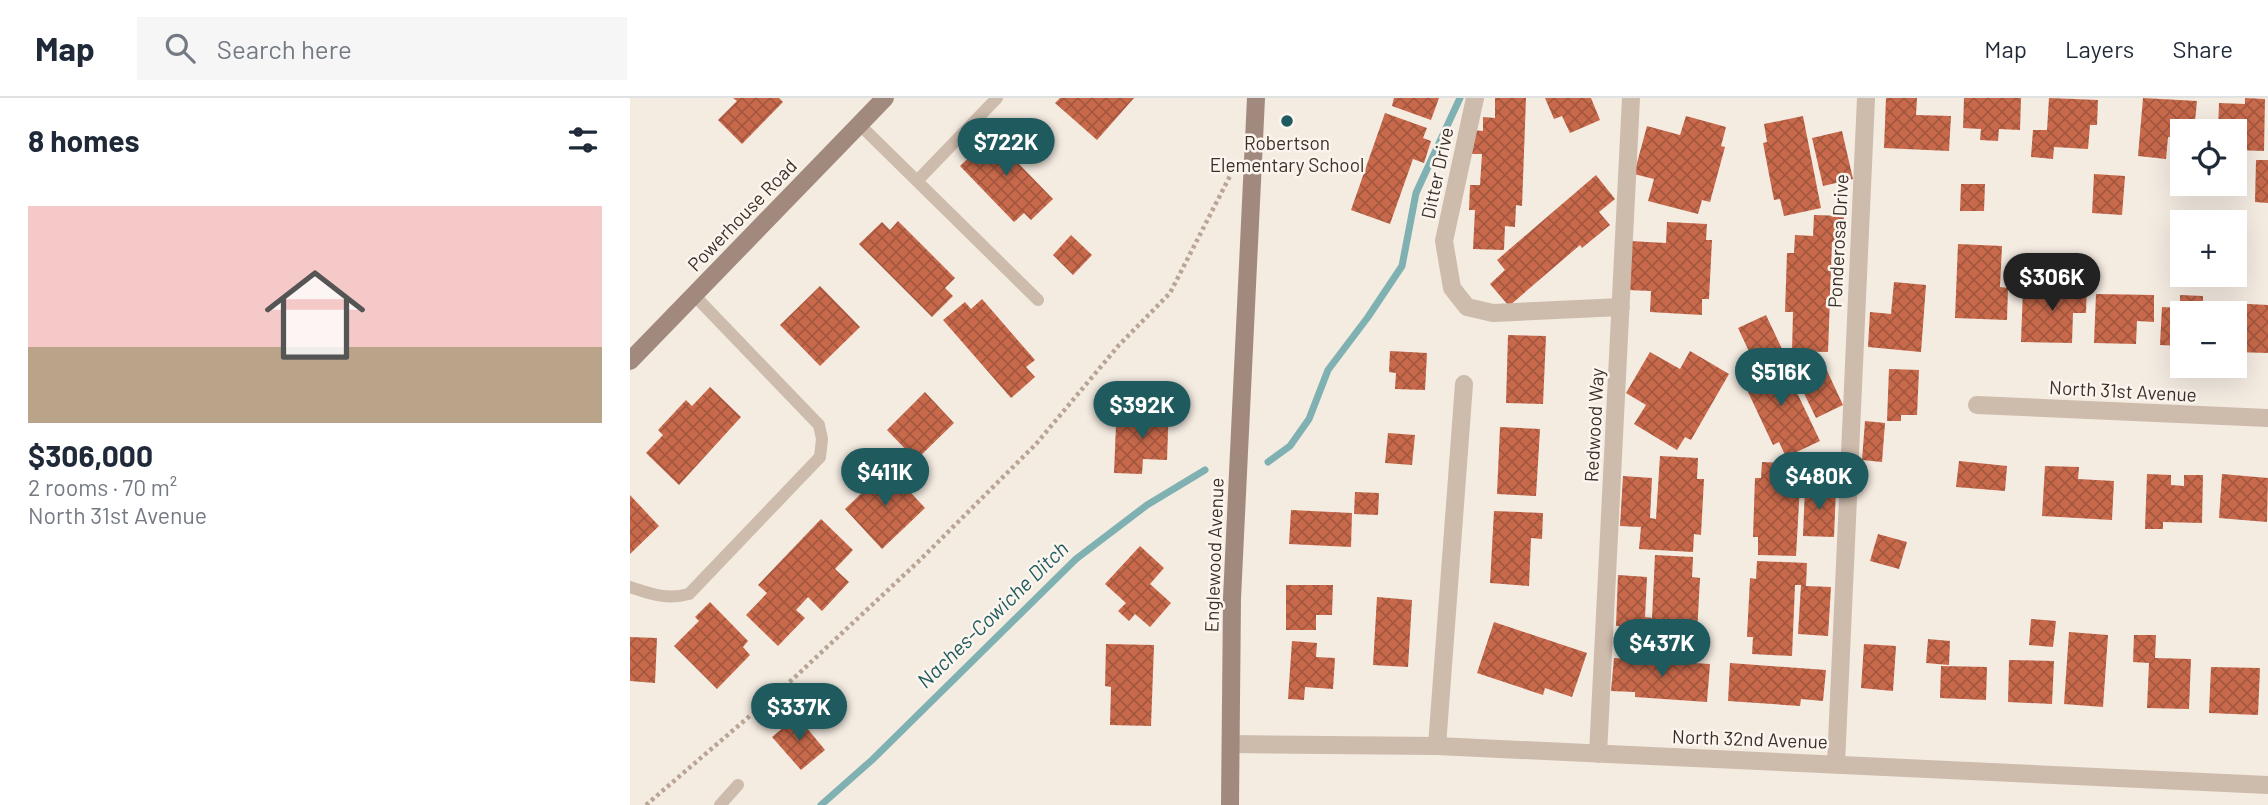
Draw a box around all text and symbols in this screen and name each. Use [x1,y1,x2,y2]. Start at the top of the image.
search box [137,17,627,80]
text: Map [35,28,95,68]
icon: search [161,29,199,67]
text: Search here [217,33,352,64]
text: Map [1984,34,2027,63]
text: Layers [2065,34,2134,63]
text: Share [2172,34,2233,63]
marker: Robertson Elementary School [1279,113,1295,129]
pin: $722K [957,118,1055,178]
map controls [2170,119,2247,378]
button: locate [2170,119,2247,196]
icon: filters [564,121,602,159]
text: 8 homes [28,122,139,158]
street label: Ditter Drive [1416,125,1457,221]
text: $722K [974,127,1038,155]
place label: Robertson Elementary School [1210,131,1364,176]
street label: Powerhouse Road [682,154,801,276]
street label: Ponderosa Drive [1823,173,1852,308]
button: + [2170,210,2247,287]
icon: home [252,252,378,378]
pin: $306K [2003,254,2101,313]
text: $306K [2019,262,2085,290]
button: − [2170,301,2247,378]
pin: $516K [1732,348,1830,408]
text: $516K [1751,357,1811,385]
street label: Redwood Way [1579,367,1608,483]
street label: North 31st Avenue [2049,375,2197,406]
pin: $392K [1093,382,1191,441]
text: $392K [1109,390,1175,418]
text: $306,000 [28,437,153,473]
pin: $411K [836,448,934,508]
pin: $480K [1770,452,1868,512]
text: $411K [857,457,913,485]
text: $480K [1785,461,1853,489]
text: 2 rooms · 70 m² [28,473,177,501]
street label: Englewood Avenue [1199,477,1228,633]
text: North 31st Avenue [28,501,207,529]
water label: Naches-Cowiche Ditch [911,535,1073,693]
pin: $437K [1613,620,1711,679]
text: $437K [1629,628,1695,656]
pin: $337K [750,684,848,743]
text: $337K [767,692,831,720]
street label: North 32nd Avenue [1672,724,1828,753]

